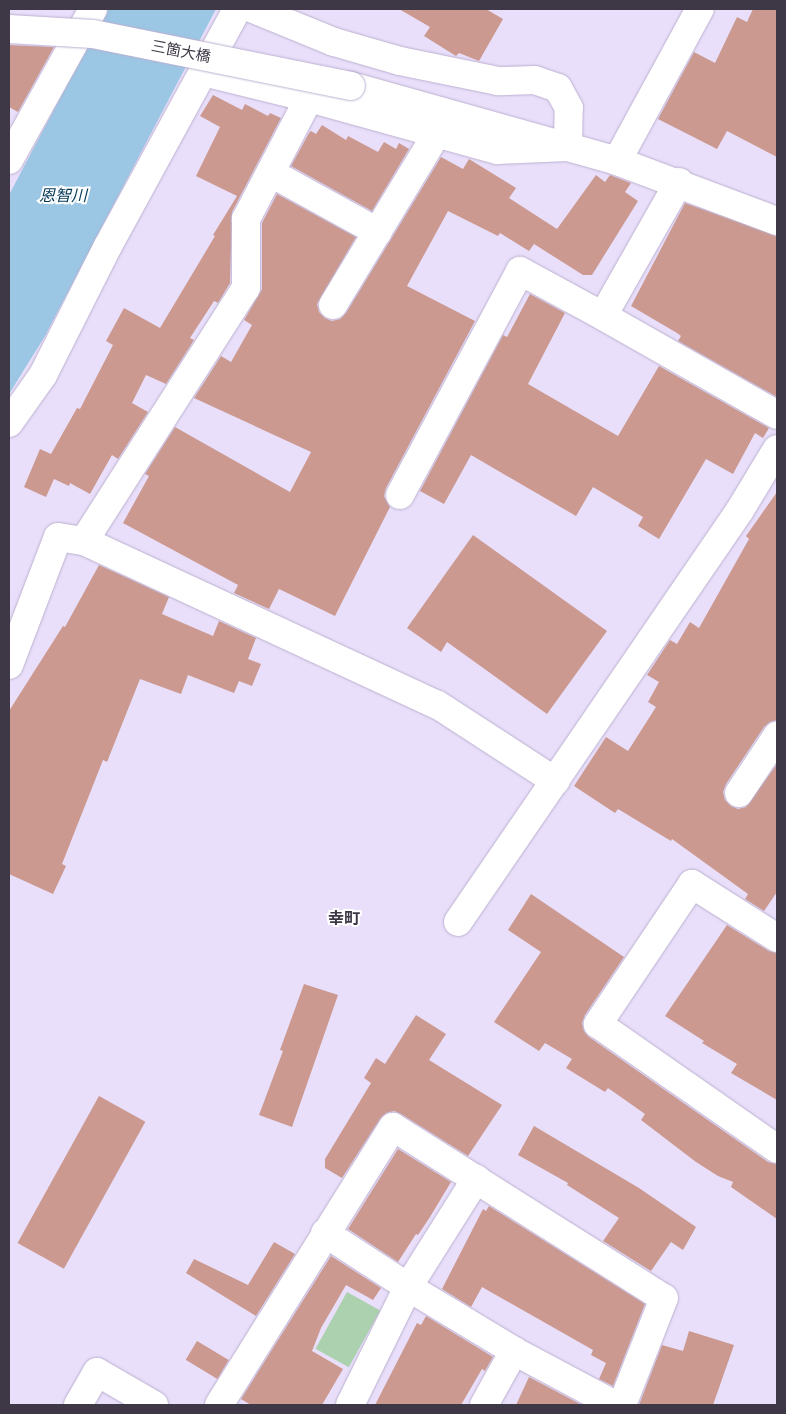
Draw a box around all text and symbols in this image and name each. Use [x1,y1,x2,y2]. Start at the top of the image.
street label: 三箇大橋 [150,36,212,66]
water label: 恩智川 [39,186,87,206]
district label: 幸町 [328,909,360,929]

